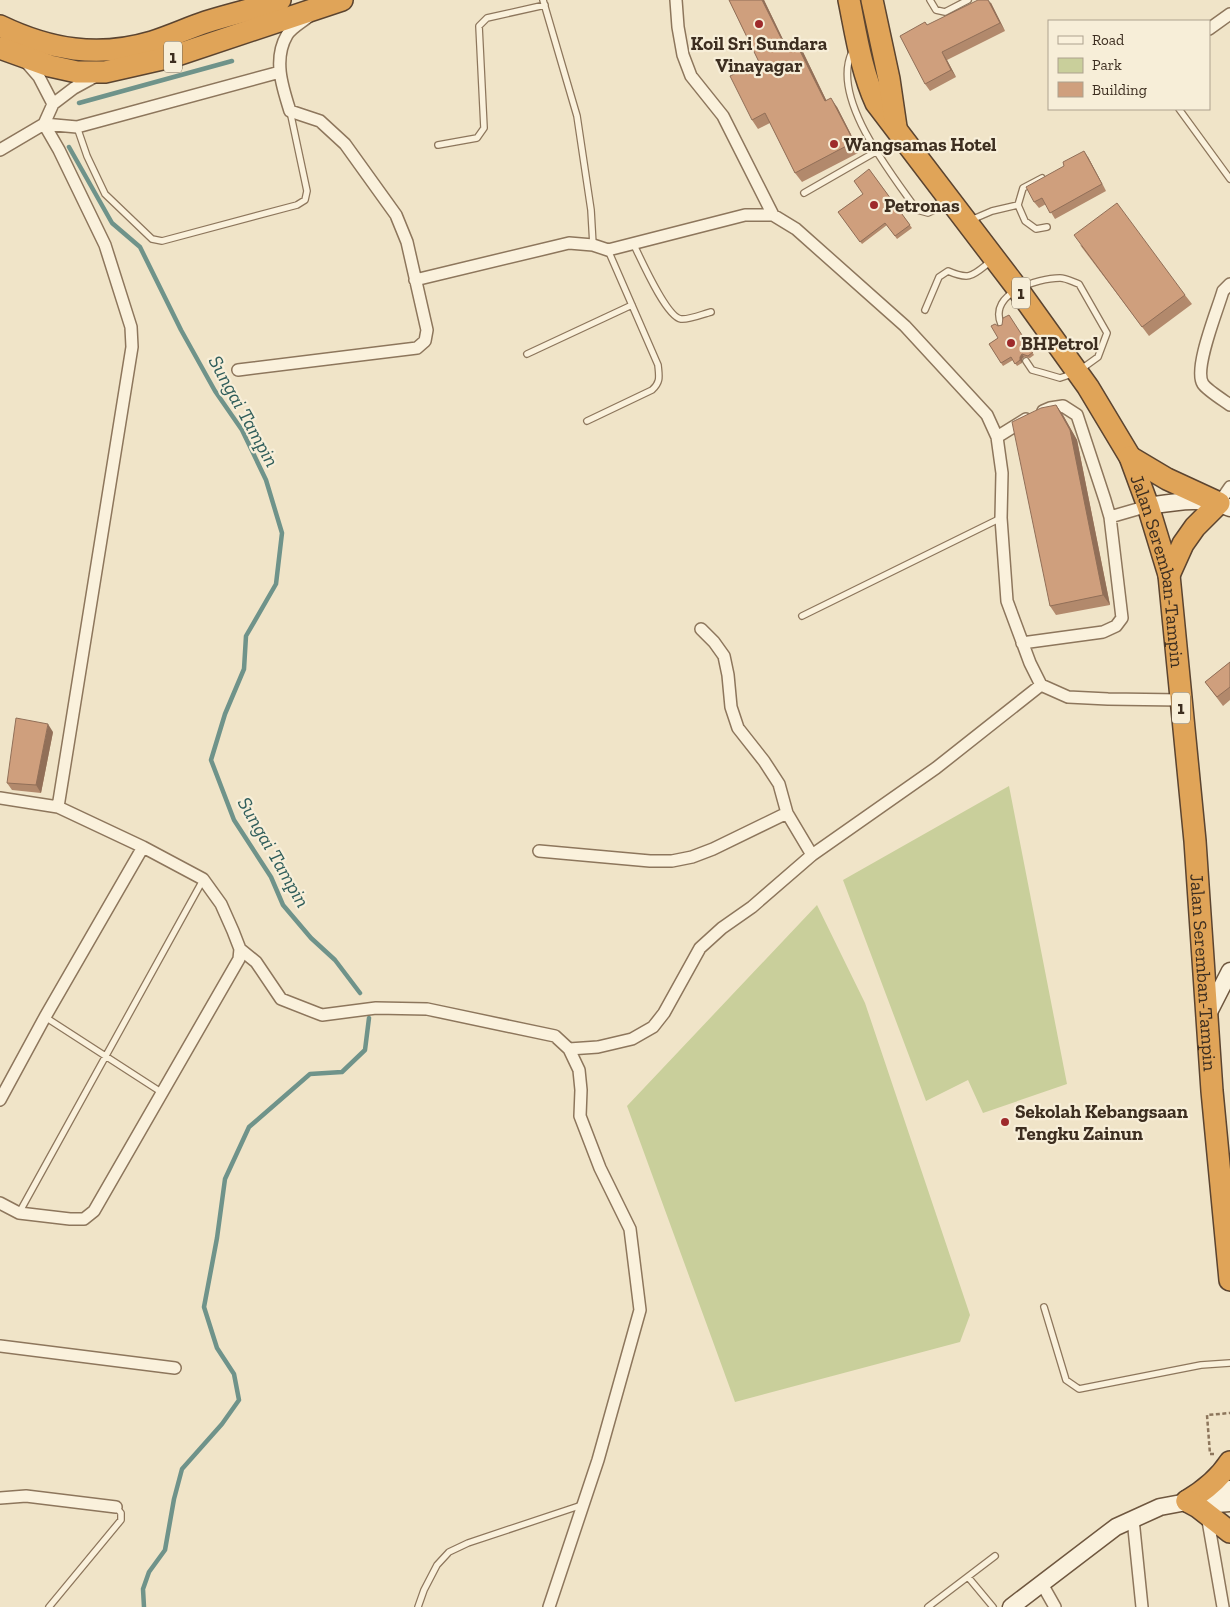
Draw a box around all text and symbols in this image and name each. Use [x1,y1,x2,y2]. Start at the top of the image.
marker: Koil Sri Sundara Vinayagar [753,18,765,30]
legend [1048,20,1210,110]
text: Road [1092,31,1125,49]
place label: Koil Sri Sundara Vinayagar [691,32,828,77]
road number: 1 [164,42,182,72]
text: Park [1092,56,1122,74]
text: Building [1092,81,1147,99]
place label: Wangsamas Hotel [844,133,997,156]
marker: Wangsamas Hotel [828,138,840,150]
place label: Petronas [884,194,960,217]
marker: Petronas [868,199,880,211]
road number: 1 [1012,278,1030,308]
place label: BHPetrol [1021,332,1099,355]
marker: BHPetrol [1005,337,1017,349]
water label: Sungai Tampin [204,351,284,471]
street label: Jalan Seremban-Tampin [1126,471,1189,669]
road number: 1 [1172,692,1190,724]
water label: Sungai Tampin [233,793,315,911]
street label: Jalan Seremban-Tampin [1186,873,1222,1072]
place label: Sekolah Kebangsaan Tengku Zainun [1015,1100,1189,1145]
marker: Sekolah Kebangsaan Tengku Zainun [999,1116,1011,1128]

